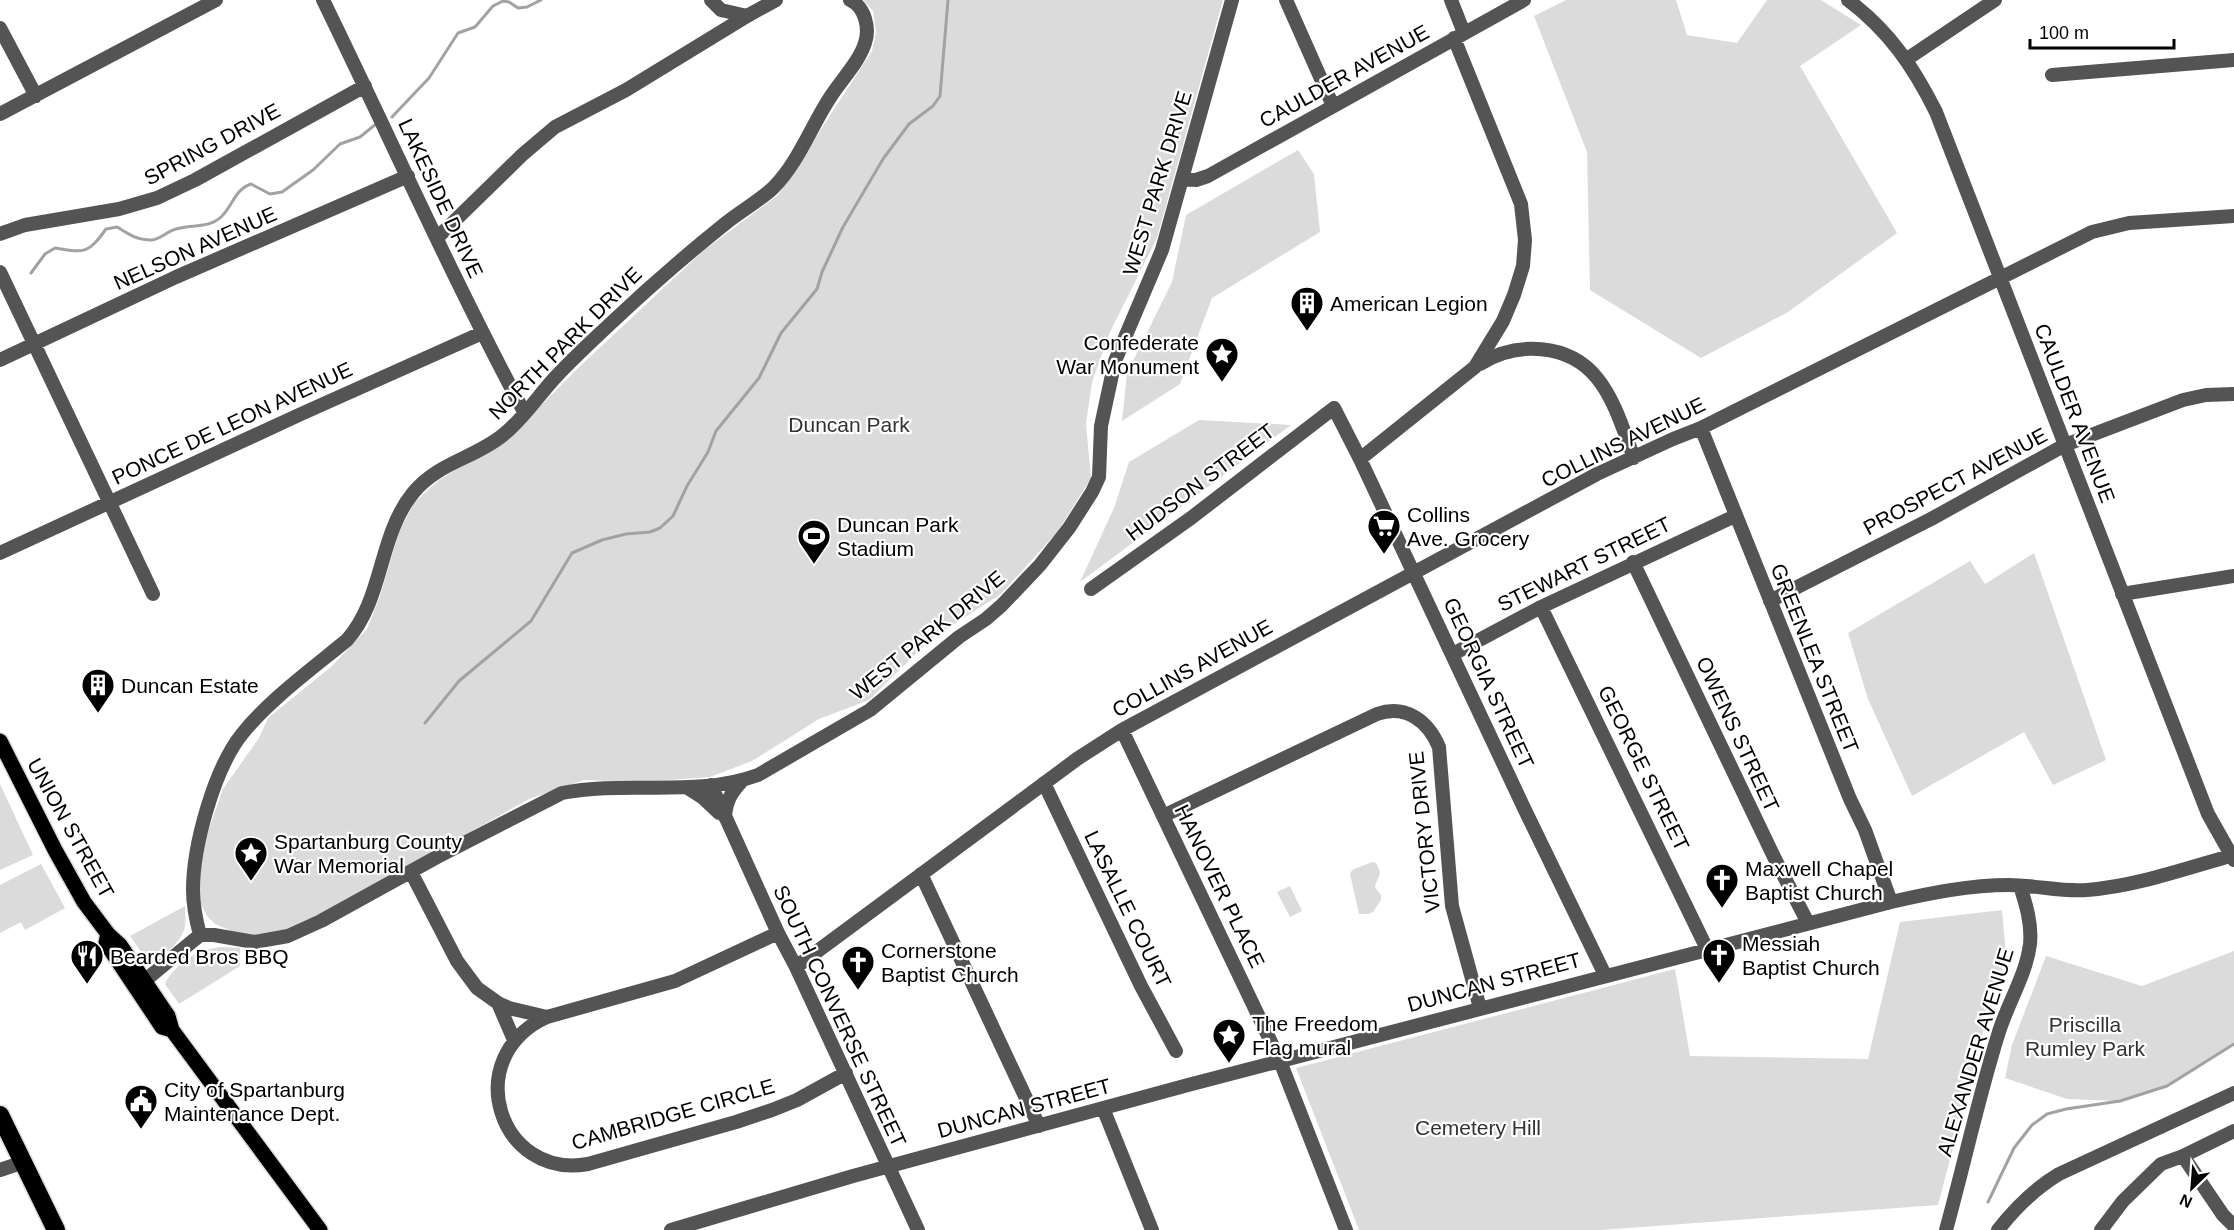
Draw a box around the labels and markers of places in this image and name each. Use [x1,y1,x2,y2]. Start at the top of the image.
building icon: American Legion [1289,285,1325,332]
place label: American Legion [1330,292,1488,315]
place label: Confederate War Monument [1056,331,1199,378]
place icon: Confederate War Monument [1204,336,1240,383]
place label: Collins Ave. Grocery [1407,503,1530,550]
supermarket icon: Collins Ave. Grocery [1366,508,1402,555]
place label: Duncan Park Stadium [837,513,959,560]
sports icon: Duncan Park Stadium [796,518,832,565]
building icon: Duncan Estate [80,667,116,714]
place label: Duncan Estate [121,674,259,697]
place label: Spartanburg County War Memorial [274,830,462,877]
place icon: Spartanburg County War Memorial [233,835,269,882]
place label: Maxwell Chapel Baptist Church [1745,857,1893,904]
church icon: Maxwell Chapel Baptist Church [1704,862,1740,909]
place label: Messiah Baptist Church [1742,932,1880,979]
church icon: Messiah Baptist Church [1701,937,1737,984]
restaurant icon: Bearded Bros BBQ [69,938,105,985]
place label: Cornerstone Baptist Church [881,939,1019,986]
church icon: Cornerstone Baptist Church [840,944,876,991]
place label: Bearded Bros BBQ [110,945,289,968]
place label: The Freedom Flag mural [1252,1012,1378,1059]
place icon: The Freedom Flag mural [1211,1017,1247,1064]
place label: City of Spartanburg Maintenance Dept. [164,1078,345,1125]
public building icon: City of Spartanburg Maintenance Dept. [123,1083,159,1130]

